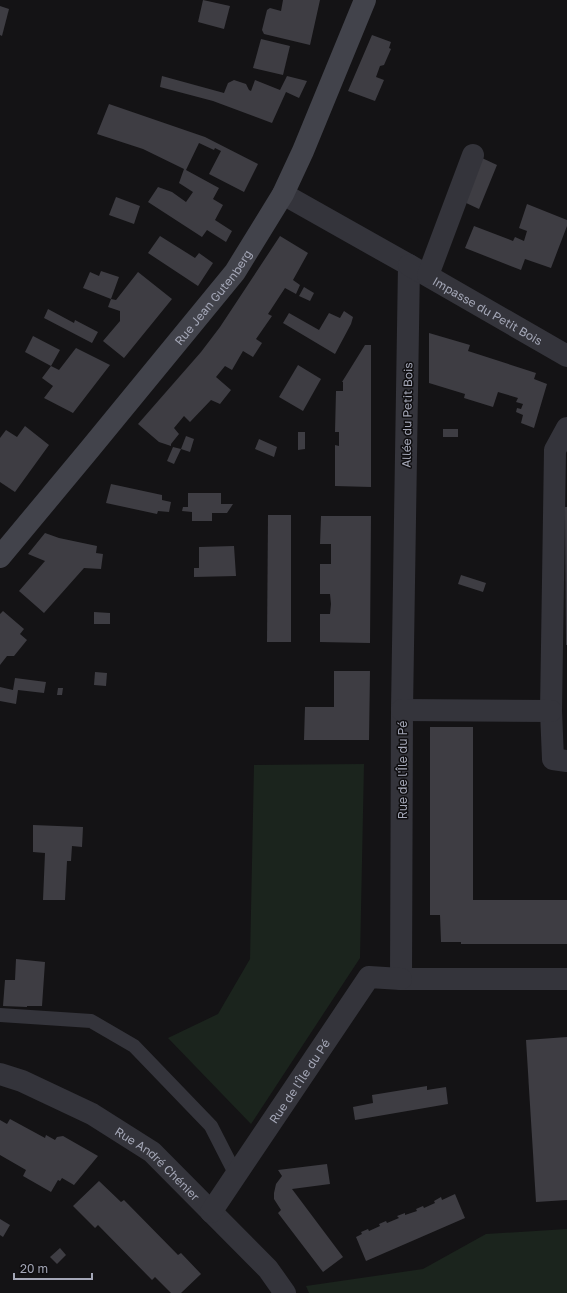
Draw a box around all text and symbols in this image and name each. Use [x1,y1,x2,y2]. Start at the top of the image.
street label: Rue Jean Gutenberg [171,247,255,348]
street label: Impasse du Petit Bois [430,273,546,348]
street label: Allée du Petit Bois [399,362,415,468]
street label: Rue de l'Île du Pé [395,721,410,819]
street label: Rue de l'Île du Pé [265,1036,333,1126]
street label: Rue André Chénier [112,1123,203,1204]
scale bar [14,1255,92,1281]
text: 20 m [20,1261,48,1276]

